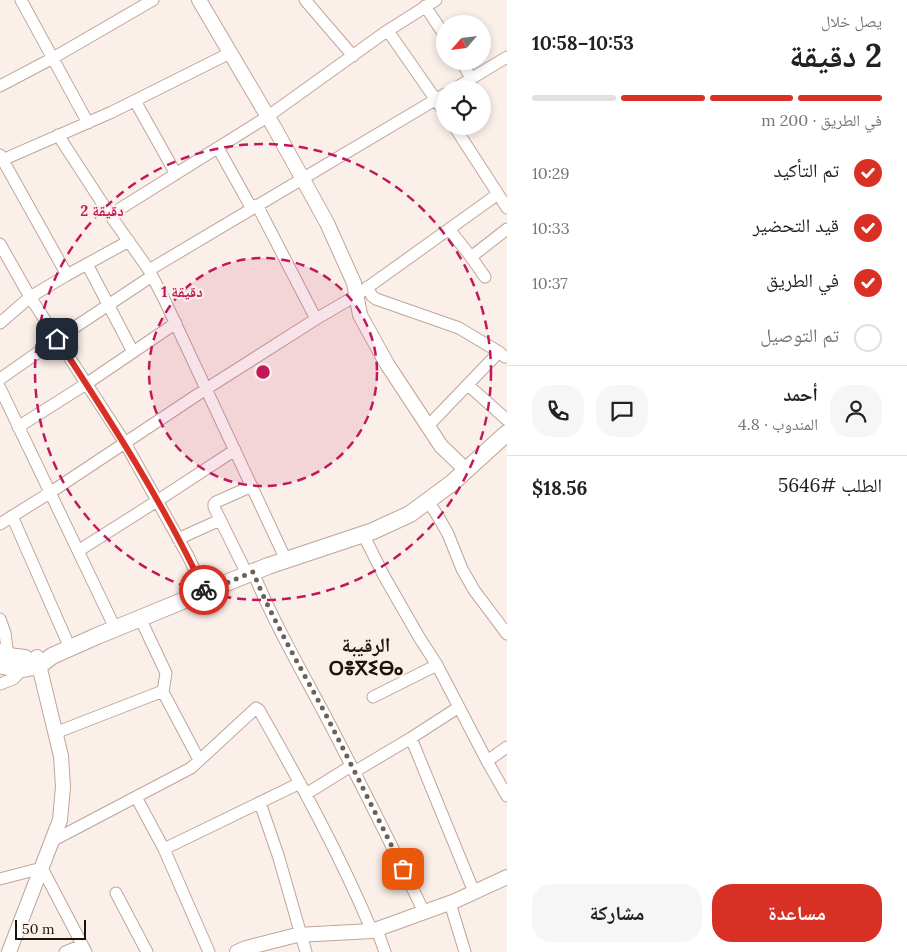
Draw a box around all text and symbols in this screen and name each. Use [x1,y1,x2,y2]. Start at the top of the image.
text: يصل خلال [821,11,882,31]
north arrow [436,15,491,70]
map controls [436,15,491,135]
text: 10:53–10:58 [532,31,634,55]
text: 2 دقيقة [789,35,882,76]
button: locate [436,80,491,135]
text: في الطريق · 200 m [761,110,882,130]
text: تم التأكيد [774,158,839,182]
icon: check [854,159,882,187]
text: 10:29 [532,163,570,183]
text: 2 دقيقة [80,201,124,220]
text: قيد التحضير [753,213,839,237]
icon: check [854,214,882,242]
text: 10:33 [532,218,570,238]
text: في الطريق [766,268,839,292]
icon: check [854,269,882,297]
text: 10:37 [532,273,568,293]
text: 1 دقيقة [161,282,203,301]
pin [36,318,78,360]
text: تم التوصيل [760,323,839,347]
icon: home [43,325,71,353]
centre of rings [254,363,272,381]
text: أحمد [783,382,818,406]
button: phone [532,385,584,437]
button: chat [596,385,648,437]
button: person [830,385,882,437]
text: المندوب · 4.8 [738,414,818,434]
text: الطلب #5646 [778,473,882,497]
text: $18.56 [532,476,587,500]
courier [179,565,229,615]
icon: bike [190,576,218,604]
district label: الرقيبة ⵔⴻⴳⵉⴱⴰ [328,632,404,680]
pin [382,848,424,890]
icon: bag [389,855,417,883]
button: مشاركة [532,884,702,942]
button: مساعدة [712,884,882,942]
scale bar [15,917,86,940]
text: 50 m [22,920,55,938]

